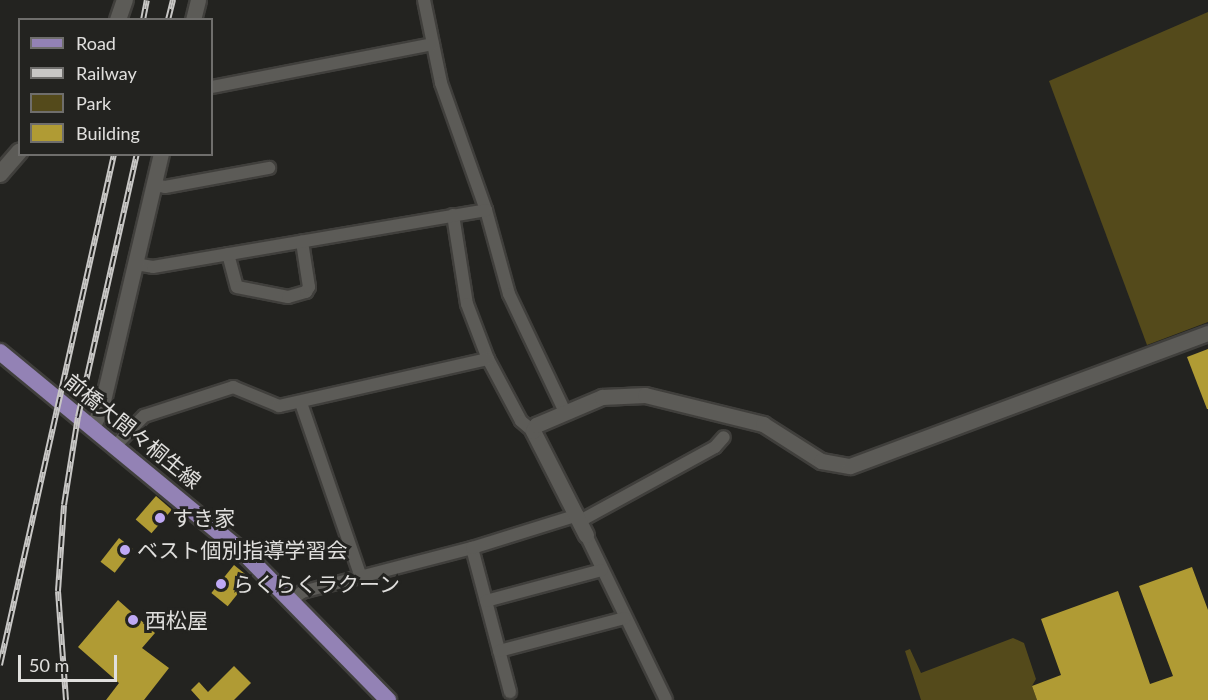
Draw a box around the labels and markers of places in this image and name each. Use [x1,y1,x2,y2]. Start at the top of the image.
place label: すき家 [172,505,235,531]
marker: すき家 [153,511,167,525]
place label: ベスト個別指導学習会 [137,537,347,563]
marker: ベスト個別指導学習会 [118,543,132,557]
place label: らくらくラクーン [233,571,401,597]
marker: らくらくラクーン [214,577,228,591]
place label: 西松屋 [145,607,208,633]
marker: 西松屋 [126,613,140,627]

